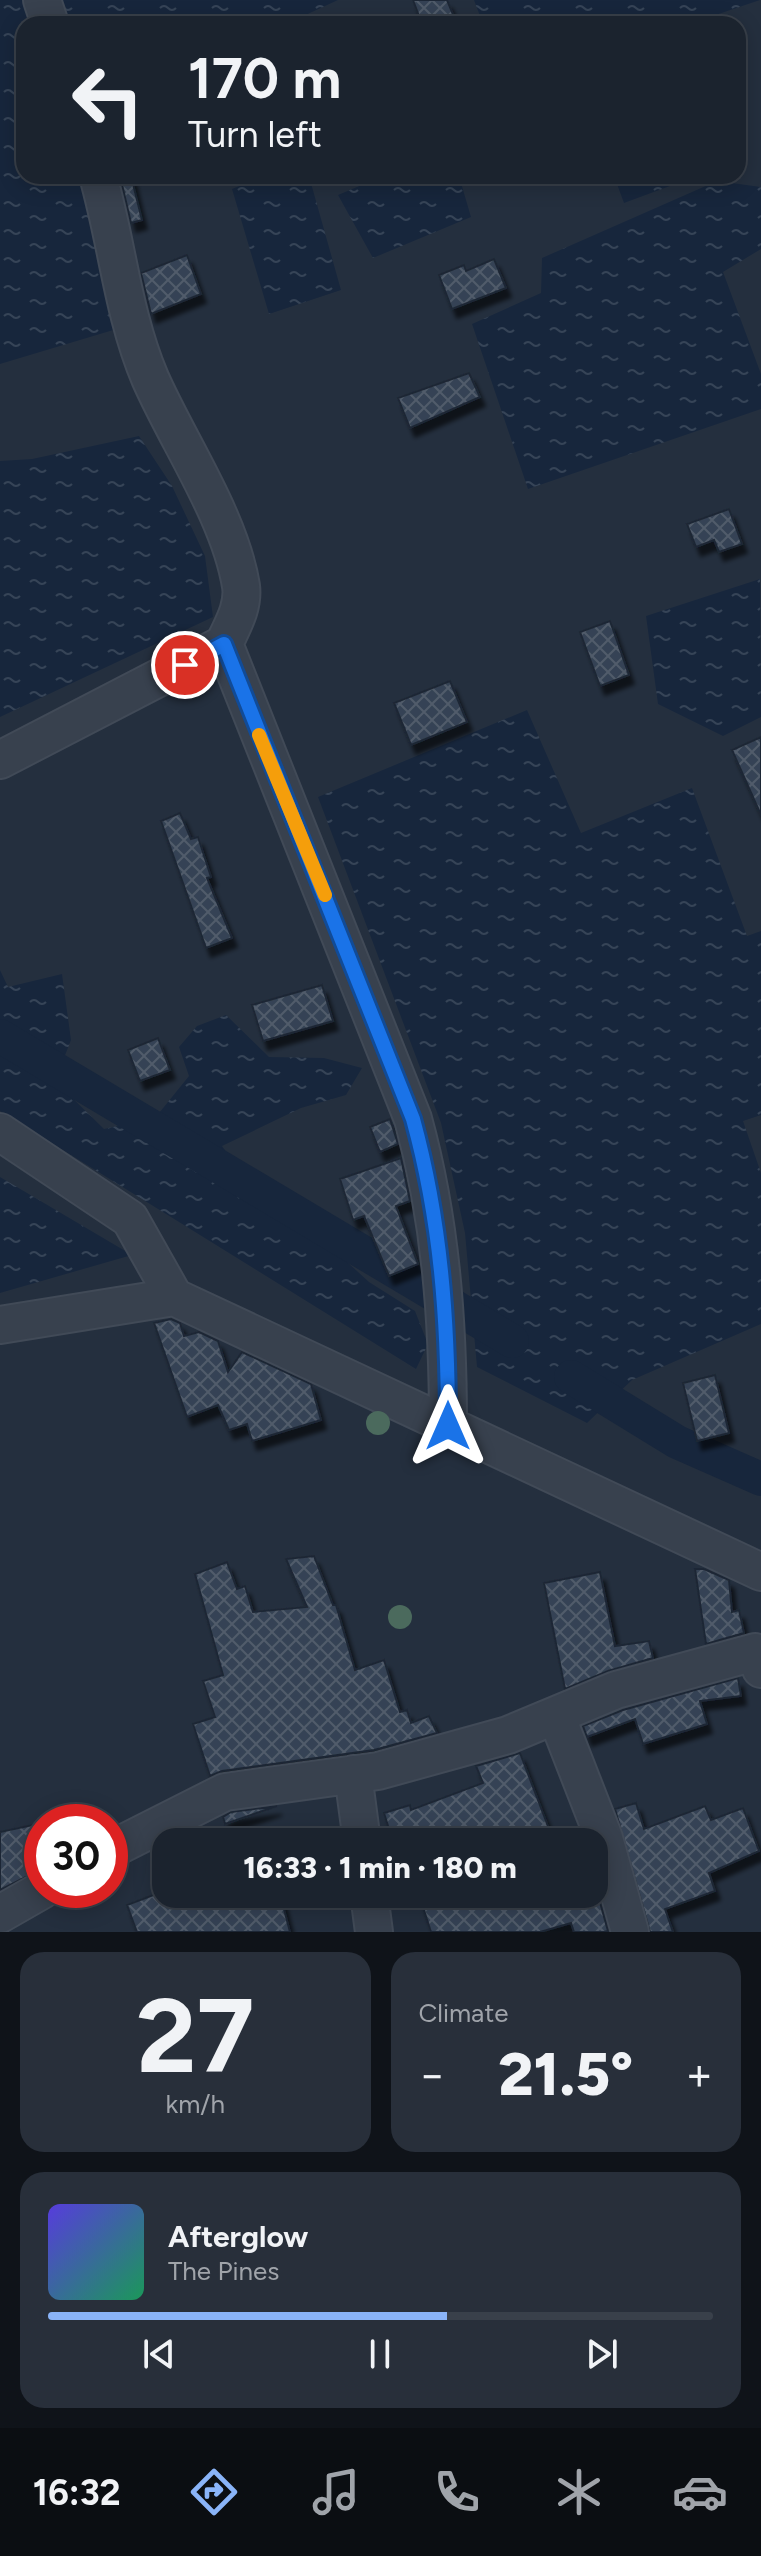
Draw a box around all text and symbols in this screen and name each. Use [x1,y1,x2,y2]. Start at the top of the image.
text: 170 m [188,45,341,112]
icon: left [56,48,160,152]
text: Turn left [188,113,322,156]
pin [151,631,219,699]
icon: arrive [163,643,207,687]
position arrow [406,1384,490,1468]
speed limit sign: 30 [24,1804,128,1908]
text: 16:33 · 1 min · 180 m [243,1849,517,1886]
text: 27 [136,1973,254,2098]
text: Climate [419,1997,508,2029]
text: 21.5° [498,2038,633,2110]
text: − [419,2048,446,2101]
text: + [686,2048,713,2101]
text: km/h [166,2088,225,2120]
text: Afterglow [168,2218,308,2255]
text: The Pines [168,2255,279,2287]
icon: previous [137,2332,181,2376]
icon: pause [358,2332,402,2376]
icon: next [580,2332,624,2376]
icon: directions [186,2464,242,2520]
icon: music [308,2464,364,2520]
icon: phone [429,2464,485,2520]
icon: climate [551,2464,607,2520]
icon: car [672,2464,728,2520]
text: 16:32 [33,2471,121,2514]

